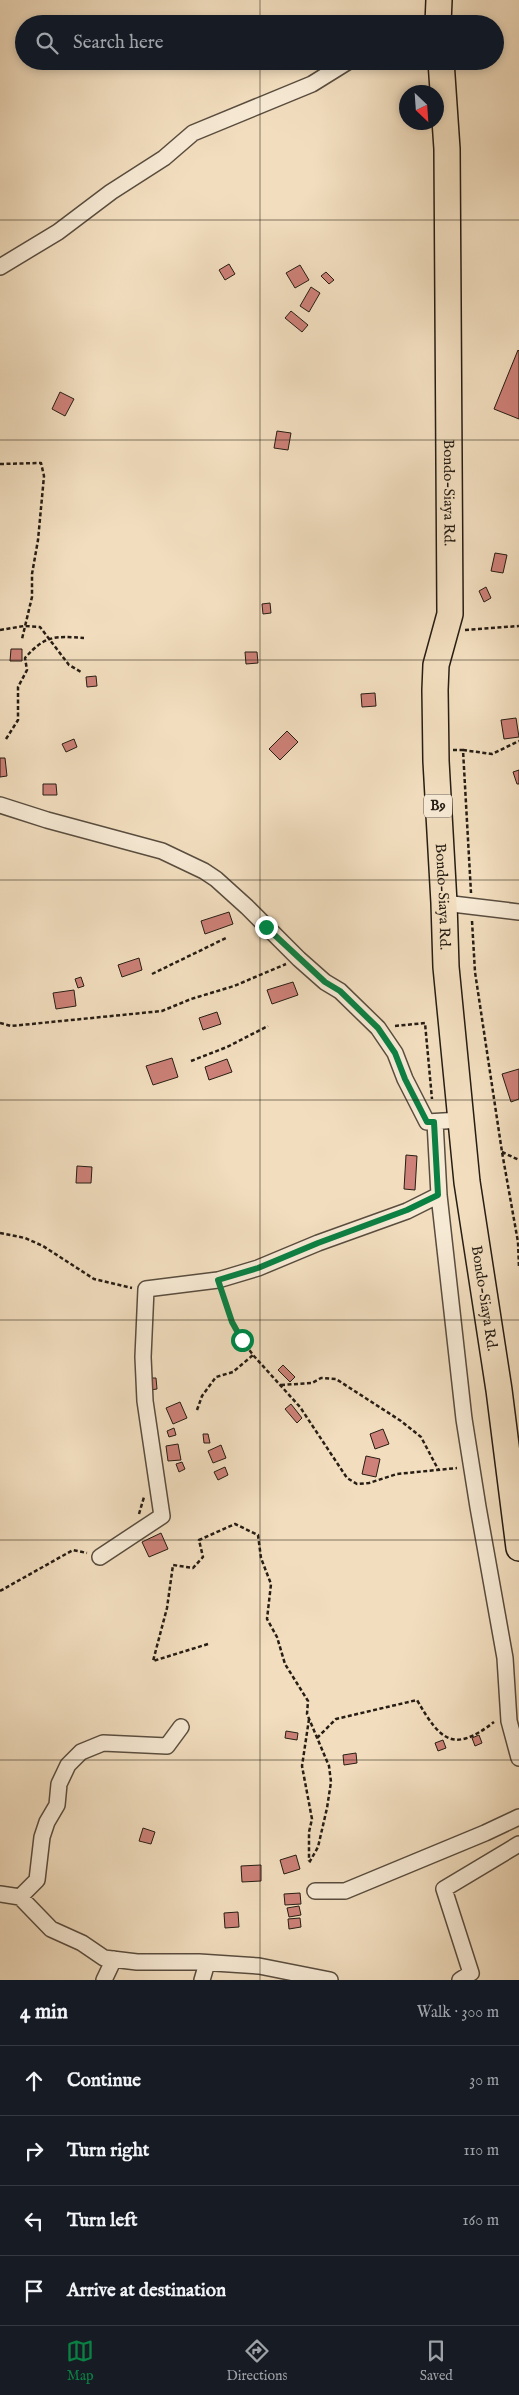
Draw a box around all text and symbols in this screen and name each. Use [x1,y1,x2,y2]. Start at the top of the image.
search box [15,15,504,70]
icon: search [33,29,61,57]
text: Search here [73,31,164,55]
north arrow [399,85,444,130]
street label: Bondo-Siaya Rd. [439,439,459,546]
road number: B9 [424,794,452,818]
street label: Bondo-Siaya Rd. [431,843,455,950]
route end [255,916,278,939]
street label: Bondo-Siaya Rd. [467,1244,502,1352]
route start [231,1329,254,1352]
text: 4 min [20,1999,68,2026]
text: Walk · 300 m [417,2003,499,2023]
icon: ahead [20,2067,48,2095]
text: Continue [67,2069,141,2093]
text: 30 m [469,2071,499,2091]
icon: right [20,2137,48,2165]
text: Turn right [67,2139,149,2163]
text: 110 m [463,2141,499,2161]
icon: left [20,2207,48,2235]
text: Turn left [67,2209,138,2233]
text: 160 m [463,2211,499,2231]
icon: arrive [20,2277,48,2305]
text: Arrive at destination [67,2279,226,2303]
tab: Map [66,2337,94,2385]
tab: Directions [226,2337,287,2385]
tab: Saved [420,2337,453,2385]

